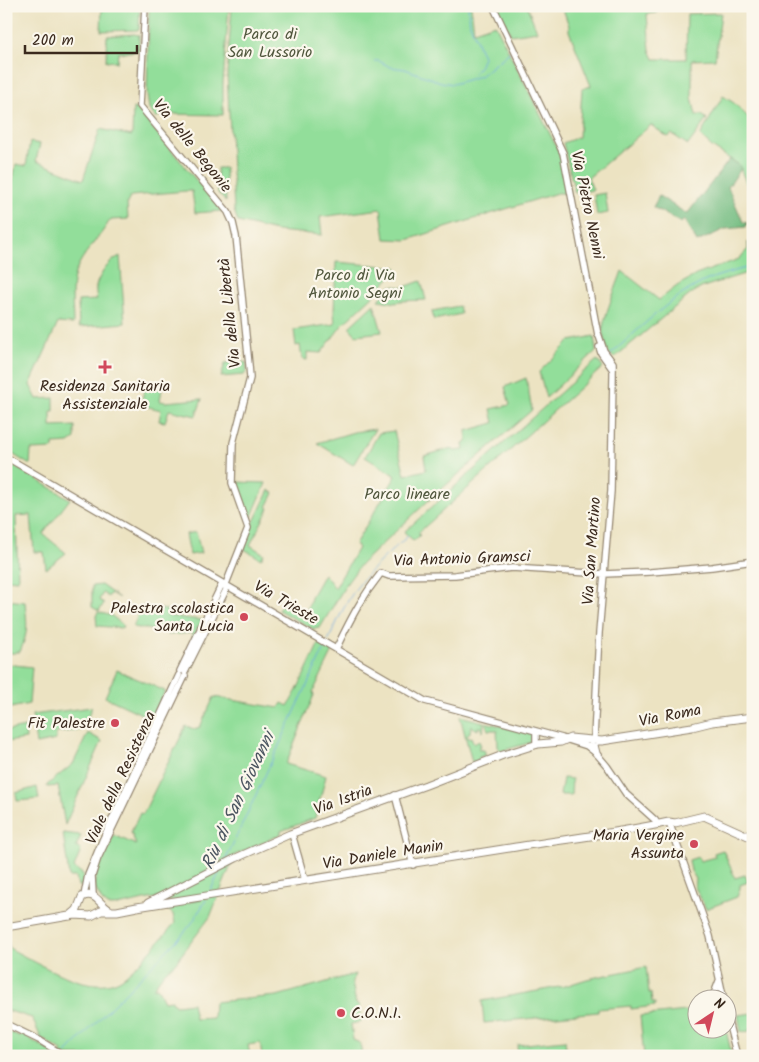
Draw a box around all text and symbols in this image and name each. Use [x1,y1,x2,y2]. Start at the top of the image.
scale bar [25,22,138,54]
park label: Parco di San Lussorio [228,22,312,65]
text: 200 m [32,29,74,53]
street label: Via delle Begonie [146,94,238,198]
street label: Via Pietro Nenni [563,149,611,263]
street label: Via della Libertà [212,257,248,369]
park label: Parco di Via Antonio Segni [308,263,403,306]
marker: Residenza Sanitaria Assistenziale [98,360,112,374]
place label: Residenza Sanitaria Assistenziale [40,374,170,417]
park label: Parco lineare [364,482,450,507]
street label: Via San Martino [576,496,608,606]
street label: Via Antonio Gramsci [393,544,532,574]
street label: Via Trieste [249,574,323,632]
place label: Palestra scolastica Santa Lucia [110,596,234,639]
marker: Palestra scolastica Santa Lucia [238,611,250,623]
street label: Via Roma [637,698,703,734]
street label: Viale della Resistenza [79,707,163,849]
place label: Fit Palestre [27,711,105,736]
marker: Fit Palestre [109,717,121,729]
water label: Riu di San Giovanni [194,724,285,875]
street label: Via Istria [310,778,376,822]
place label: Maria Vergine Assunta [593,823,684,866]
street label: Via Daniele Manin [321,833,445,877]
marker: Maria Vergine Assunta [688,838,700,850]
north arrow [686,990,736,1040]
text: N [709,993,729,1016]
place label: C.O.N.I. [351,1001,401,1026]
marker: C.O.N.I. [335,1007,347,1019]

